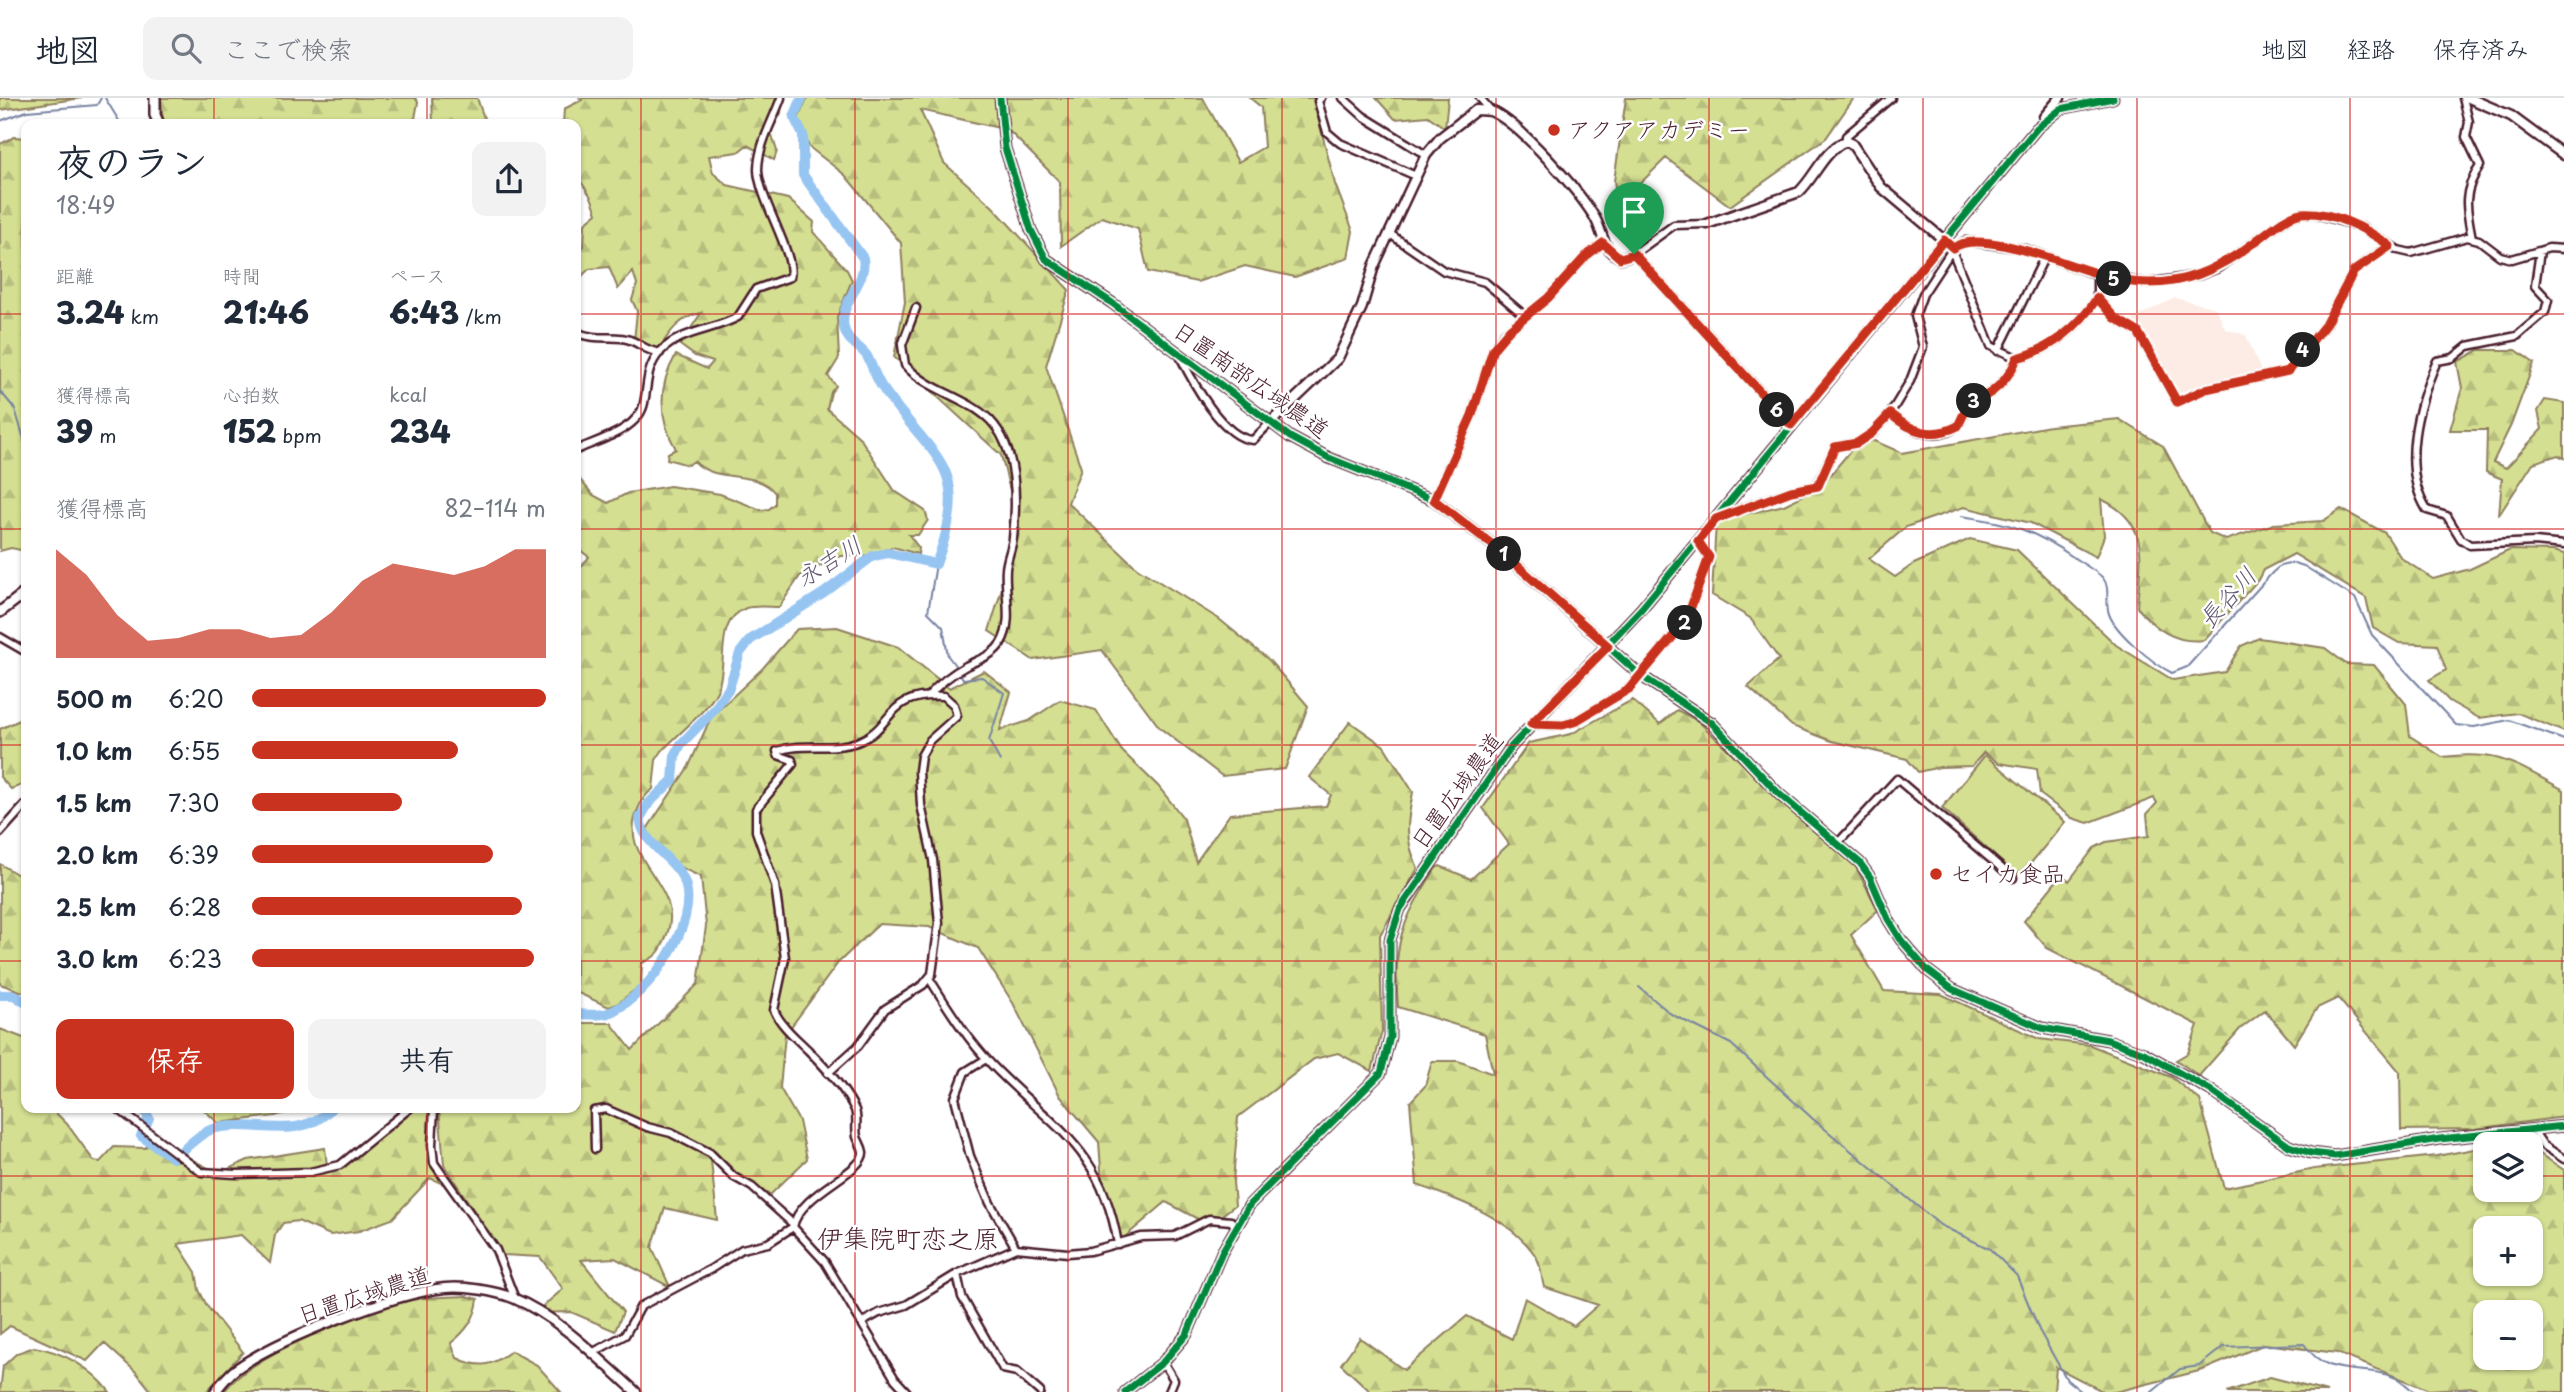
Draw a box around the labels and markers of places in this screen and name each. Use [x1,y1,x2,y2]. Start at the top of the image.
place label: アクアアカデミー [1568,111,1750,146]
marker: アクアアカデミー [1546,122,1562,138]
pin [1604,182,1664,254]
pin: 5 [2096,262,2132,296]
pin: 4 [2286,332,2320,368]
pin: 3 [1956,384,1992,418]
pin: 6 [1760,392,1795,428]
pin: 1 [1486,536,1522,572]
pin: 2 [1668,606,1702,640]
place label: セイカ食品 [1950,855,2065,890]
marker: セイカ食品 [1928,866,1944,882]

